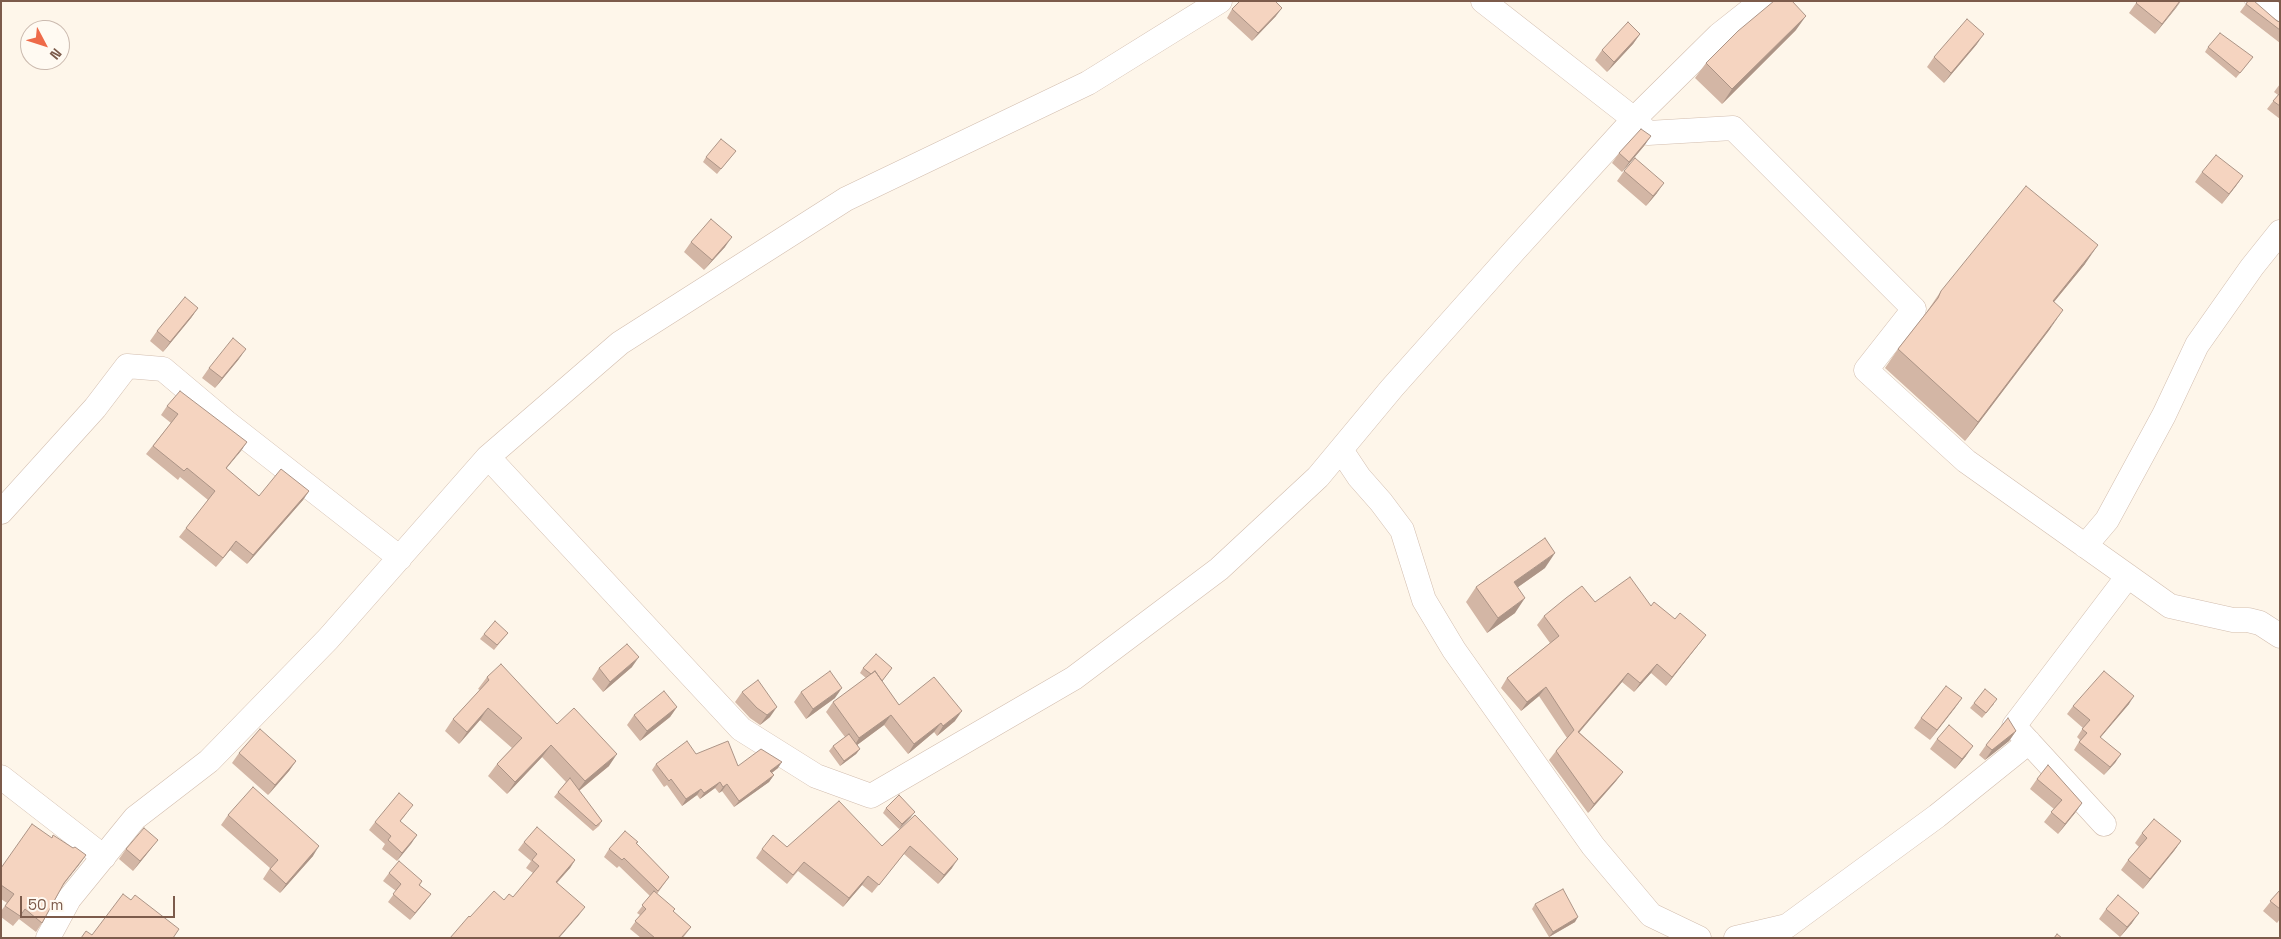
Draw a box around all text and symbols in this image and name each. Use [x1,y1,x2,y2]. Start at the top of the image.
north arrow [20,20,70,70]
text: N [46,45,66,63]
scale bar [22,886,178,918]
text: 50 m [28,895,63,914]

